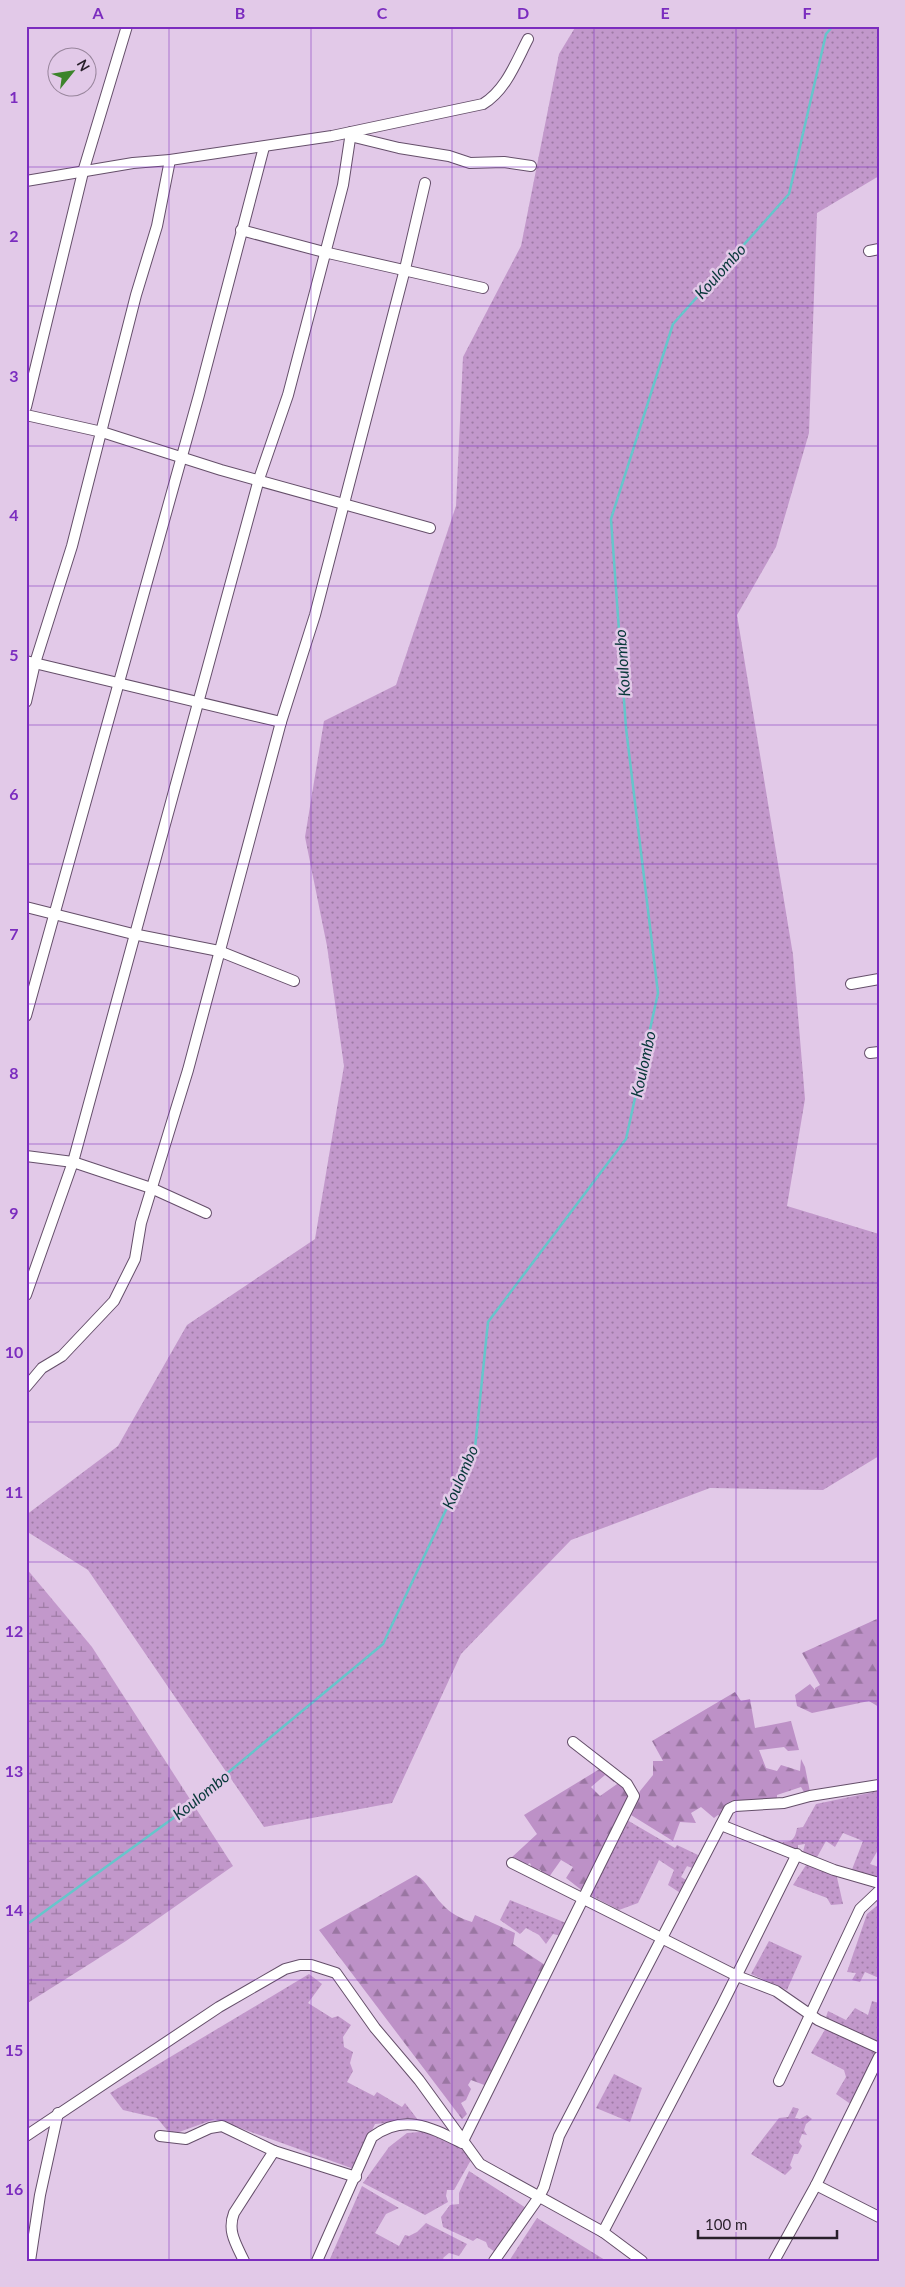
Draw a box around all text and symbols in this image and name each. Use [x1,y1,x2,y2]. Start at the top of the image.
text: A [91,3,104,22]
text: B [235,3,245,22]
text: C [377,3,388,22]
text: D [517,3,529,22]
text: E [660,3,670,22]
text: F [802,3,812,22]
north arrow [48,48,98,98]
text: N [74,56,94,74]
text: 1 [9,87,19,106]
text: 2 [9,226,19,245]
water label: Koulombo [690,239,749,302]
text: 3 [9,366,19,385]
text: 4 [9,505,19,524]
water label: Koulombo [610,629,633,697]
text: 5 [9,645,19,664]
text: 6 [9,784,19,803]
text: 7 [9,924,19,943]
water label: Koulombo [626,1029,659,1099]
text: 8 [9,1063,19,1082]
text: 9 [9,1203,19,1222]
text: 10 [5,1342,23,1361]
water label: Koulombo [438,1442,481,1511]
text: 11 [5,1482,23,1501]
text: 12 [5,1621,23,1640]
text: 13 [5,1761,23,1780]
water label: Koulombo [169,1766,233,1823]
text: 14 [5,1900,23,1919]
text: 15 [5,2040,23,2059]
text: 16 [5,2179,23,2198]
scale bar [698,2207,836,2239]
text: 100 m [705,2215,747,2233]

